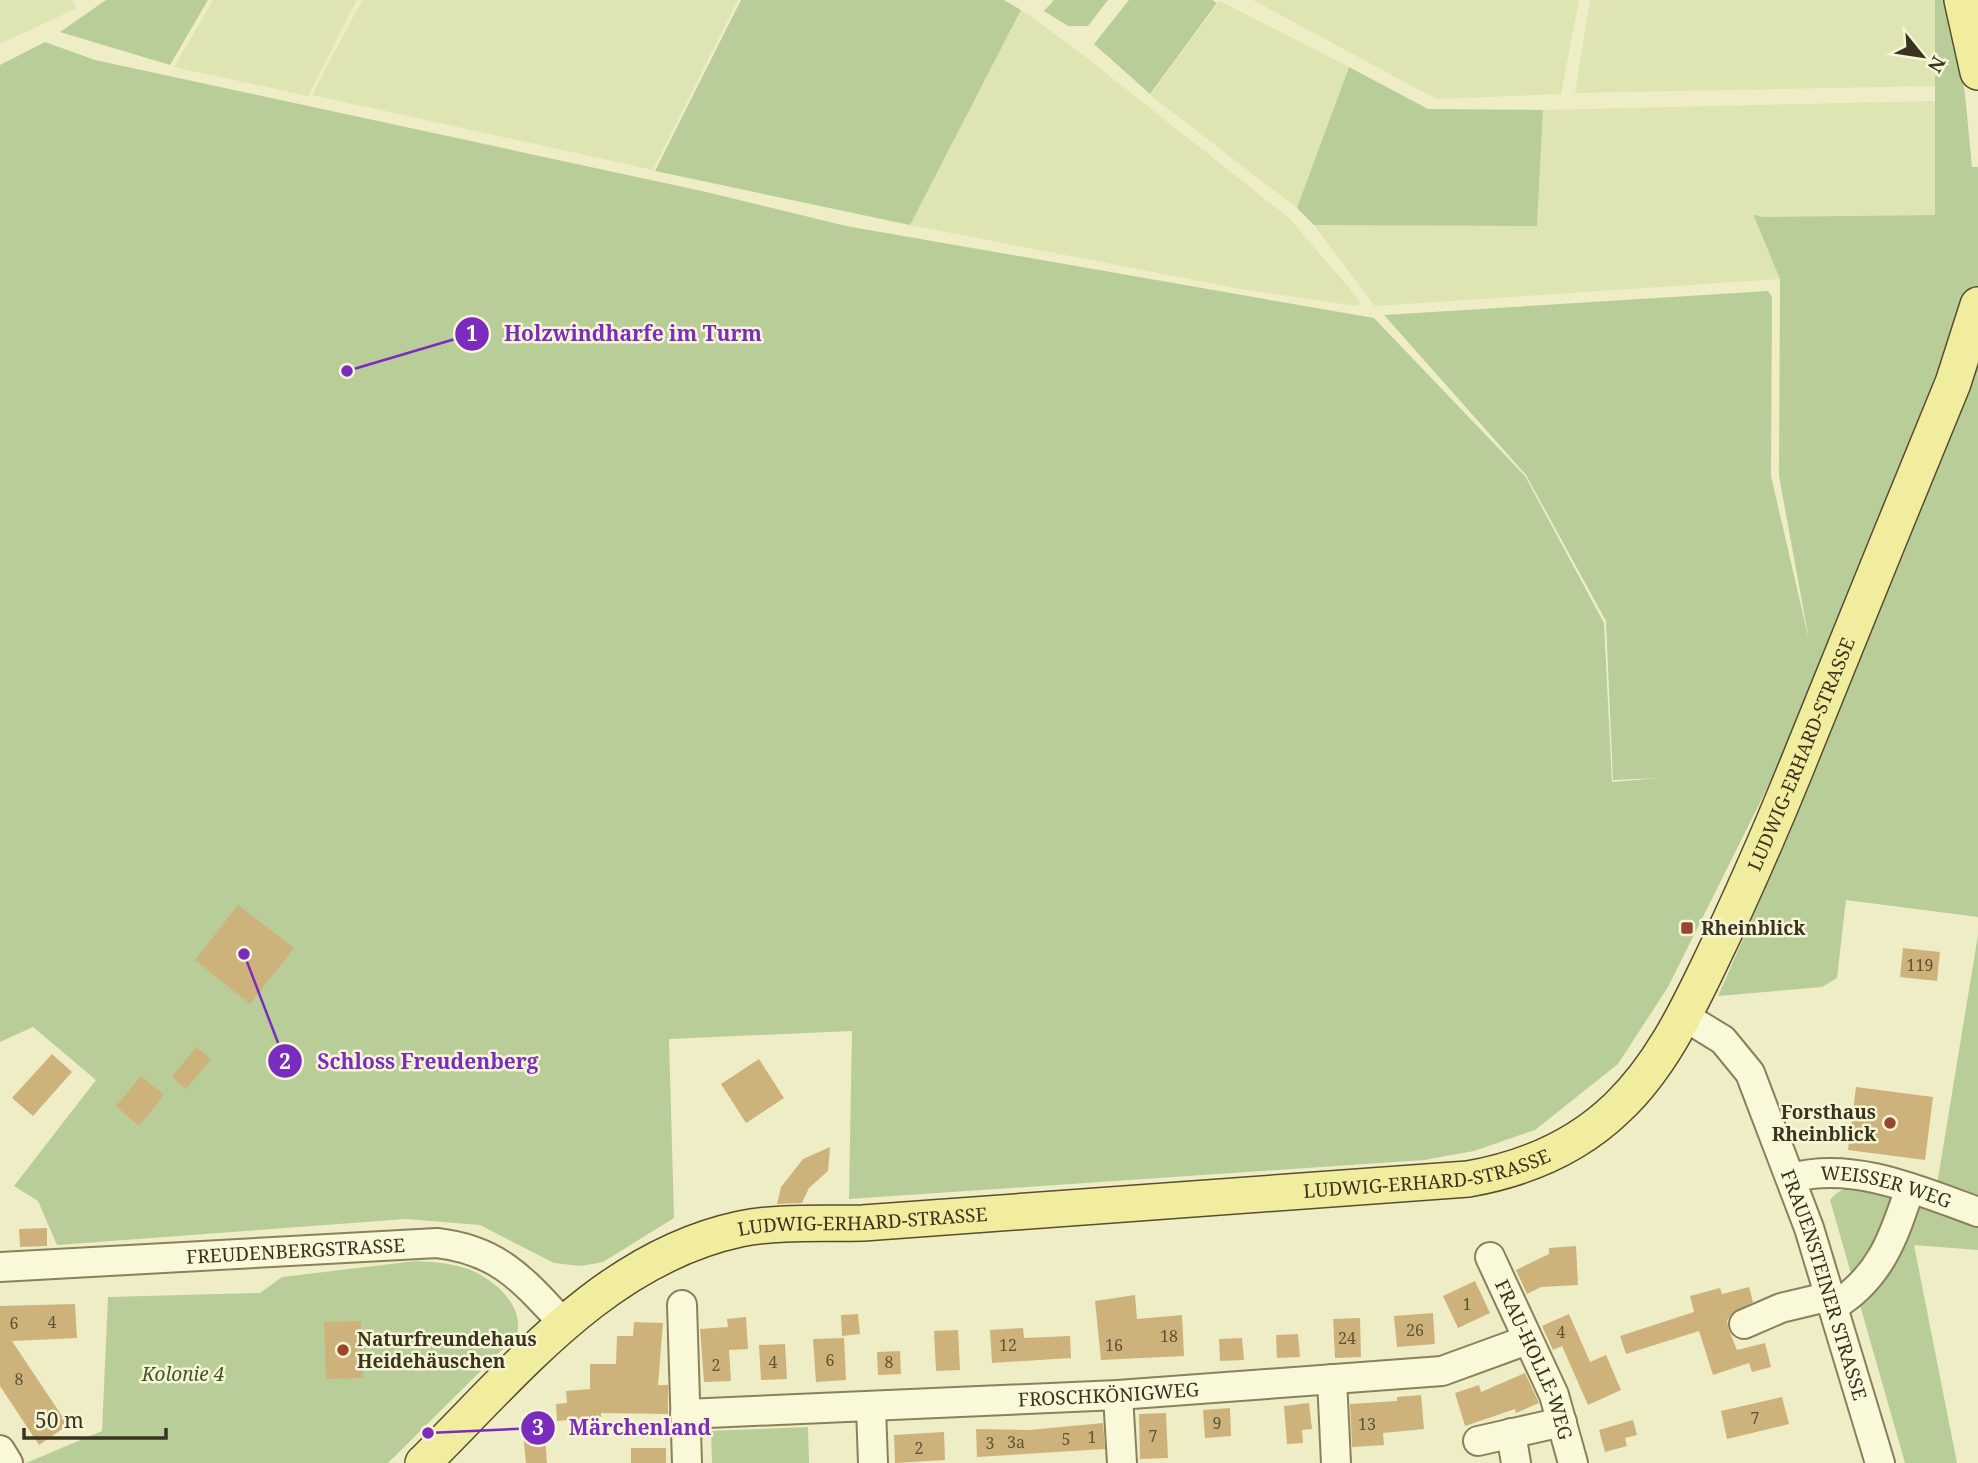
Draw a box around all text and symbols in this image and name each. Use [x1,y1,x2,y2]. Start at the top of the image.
north arrow [1887,21,1957,91]
text: N [1922,52,1952,78]
callout: Holzwindharfe im Turm [455,313,776,355]
text: 1 [466,319,478,347]
text: Holzwindharfe im Turm [504,319,762,347]
street label: LUDWIG-ERHARD-STRASSE [1741,633,1861,875]
place label: Rheinblick [1701,915,1806,941]
marker: Rheinblick [1679,920,1695,936]
house number: 119 [1907,954,1933,976]
callout: Schloss Freudenberg [268,1040,552,1082]
text: 2 [279,1047,291,1075]
text: Schloss Freudenberg [317,1047,539,1075]
place label: Forsthaus Rheinblick [1772,1099,1877,1147]
marker: Forsthaus Rheinblick [1882,1115,1898,1131]
street label: LUDWIG-ERHARD-STRASSE [1302,1142,1554,1204]
street label: WEISSER WEG [1821,1160,1956,1214]
street label: FRAUENSTEINER STRASSE [1775,1166,1873,1403]
street label: LUDWIG-ERHARD-STRASSE [735,1201,988,1242]
street label: FREUDENBERGSTRASSE [185,1232,406,1270]
street label: FRAU-HOLLE-WEG [1489,1275,1579,1443]
house number: 1 [1463,1293,1471,1315]
house number: 4 [48,1311,57,1333]
house number: 6 [10,1312,19,1334]
house number: 26 [1406,1319,1424,1341]
house number: 4 [1557,1321,1566,1343]
house number: 18 [1160,1325,1178,1347]
place label: Naturfreundehaus Heidehäuschen [357,1326,537,1374]
house number: 24 [1338,1327,1356,1349]
house number: 12 [999,1334,1017,1356]
house number: 16 [1105,1334,1123,1356]
marker: Naturfreundehaus Heidehäuschen [335,1342,351,1358]
house number: 6 [826,1349,835,1371]
house number: 4 [769,1351,778,1373]
house number: 8 [885,1351,894,1373]
house number: 2 [712,1354,720,1376]
park label: Kolonie 4 [141,1361,224,1387]
house number: 8 [15,1368,24,1390]
street label: FROSCHKÖNIGWEG [1017,1376,1201,1412]
scale bar [24,1396,166,1440]
text: 50 m [35,1406,84,1434]
callout: Märchenland [520,1407,725,1449]
house number: 7 [1751,1407,1760,1429]
house number: 9 [1213,1412,1221,1434]
text: 3 [532,1413,544,1441]
text: Märchenland [569,1413,712,1441]
house number: 13 [1358,1413,1376,1435]
house number: 7 [1149,1425,1158,1447]
house number: 1 [1088,1426,1096,1448]
house number: 5 [1062,1428,1070,1450]
house number: 3a [1007,1431,1025,1453]
house number: 3 [986,1432,995,1454]
house number: 2 [915,1437,923,1459]

